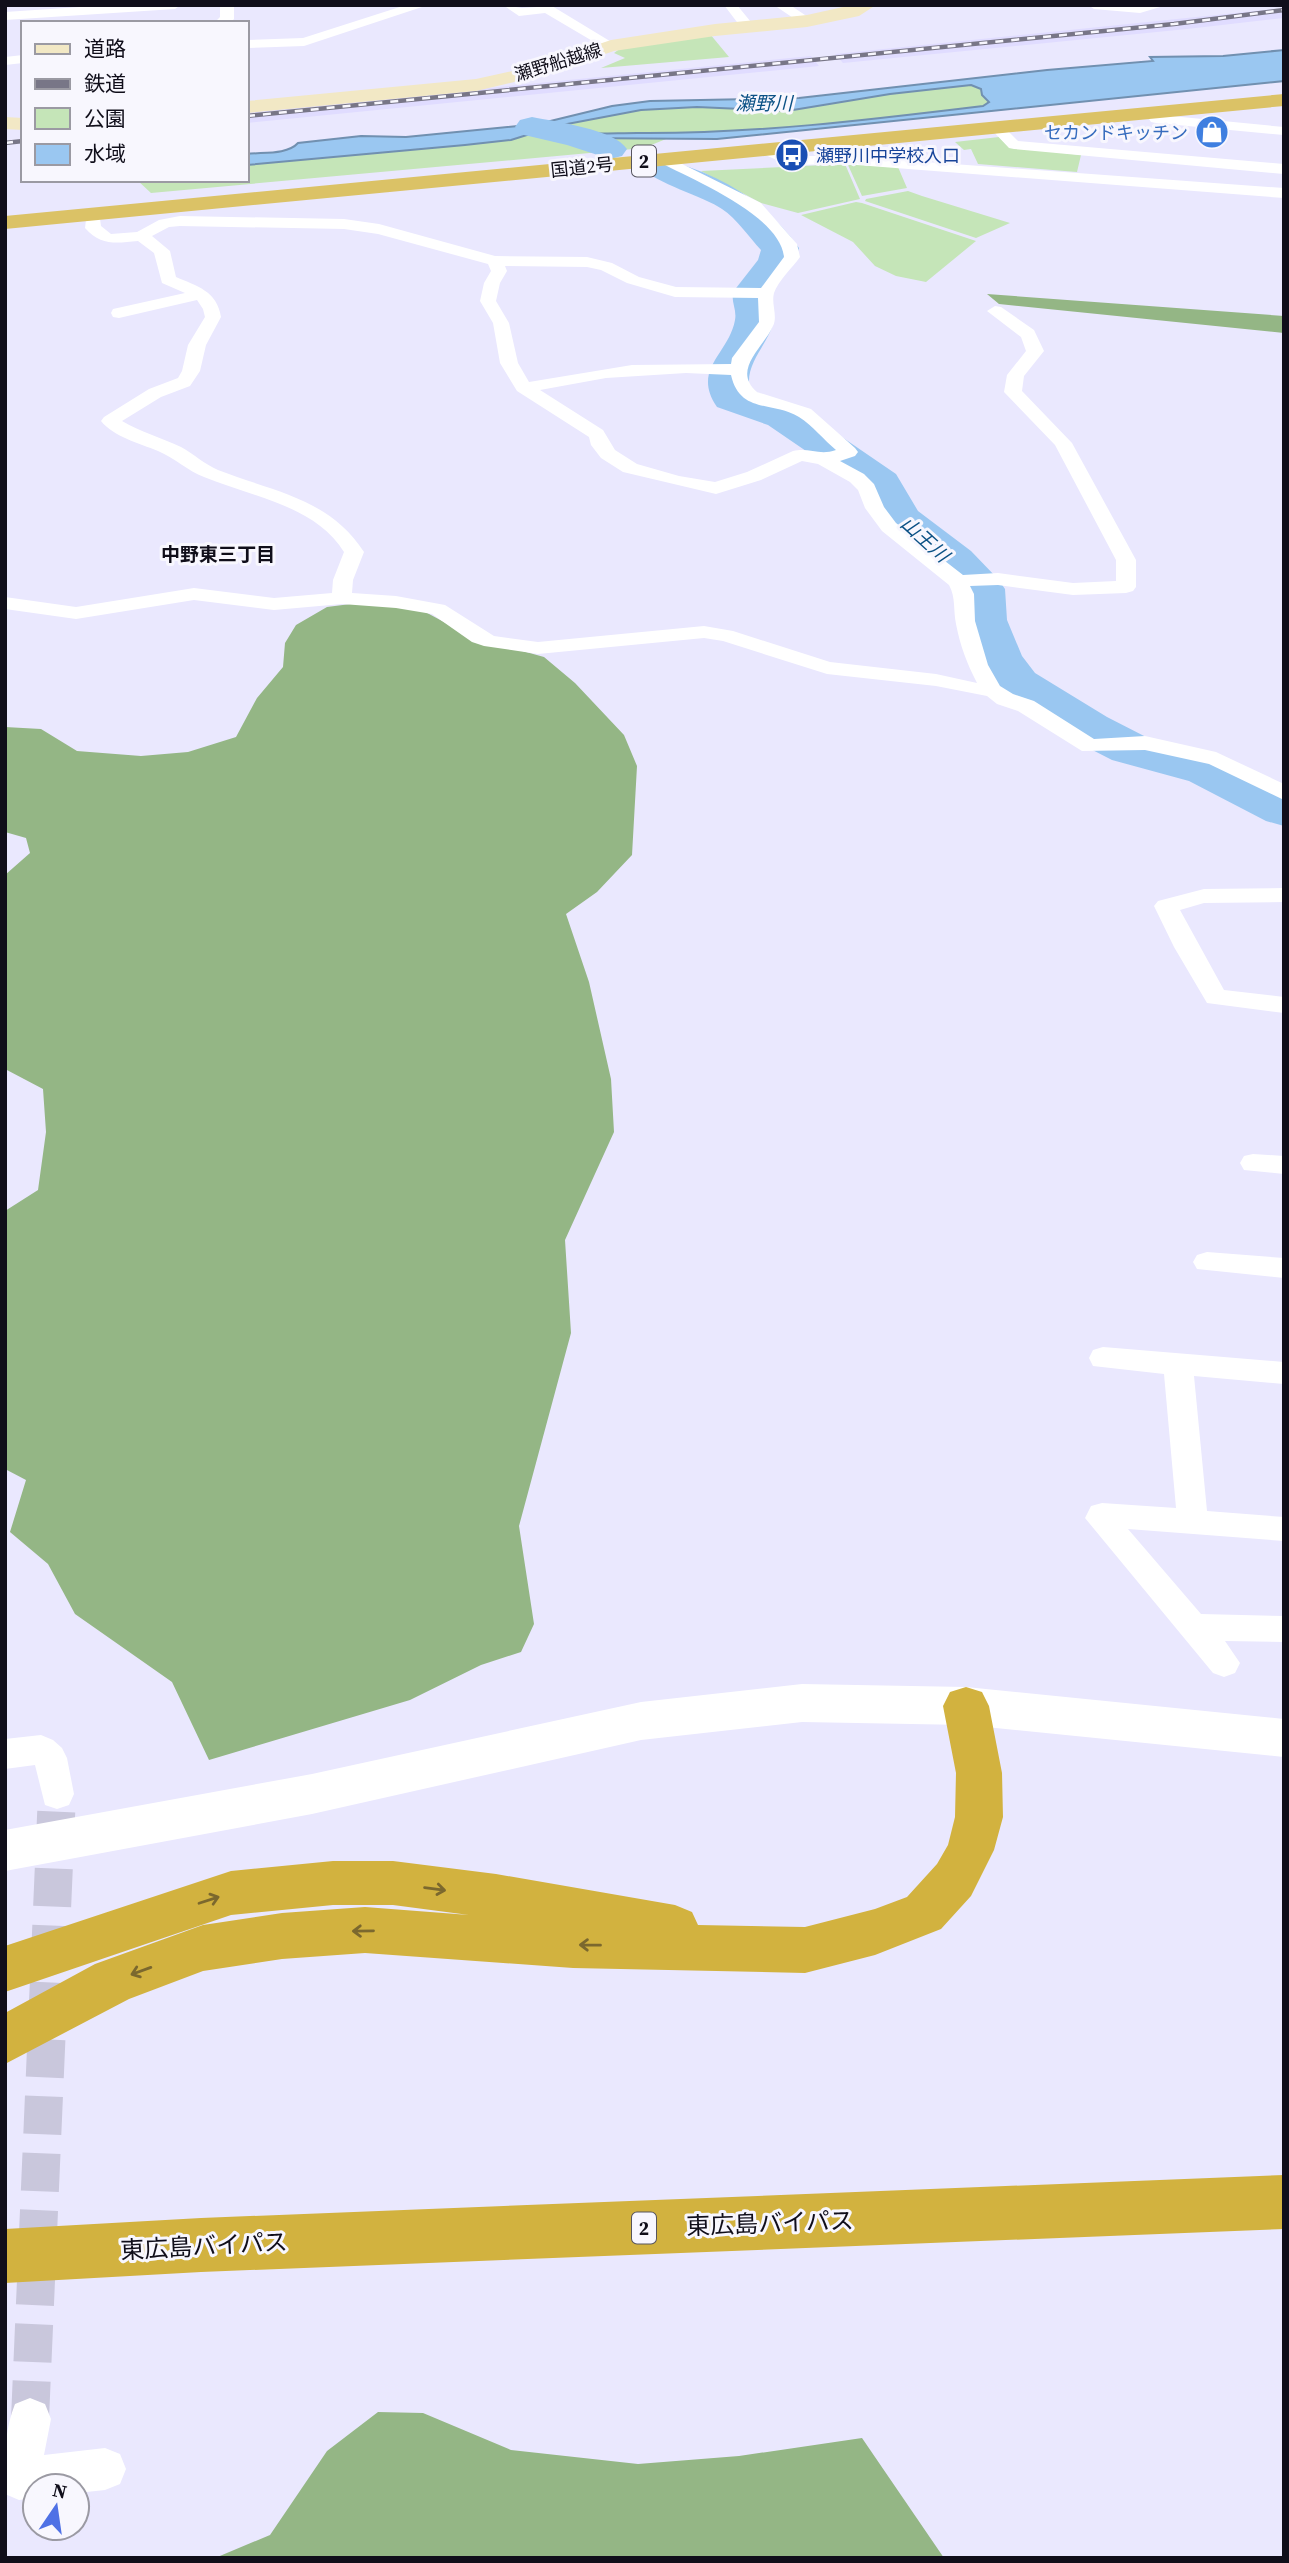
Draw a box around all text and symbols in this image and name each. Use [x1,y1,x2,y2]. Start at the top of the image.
legend [21,21,248,182]
text: 道路 [84,34,126,63]
street label: 瀬野船越線 [511,37,605,87]
text: 鉄道 [84,69,126,98]
water label: 瀬野川 [735,90,794,116]
text: 公園 [84,104,126,133]
shop icon: セカンドキッチン [1193,113,1231,151]
place label: セカンドキッチン [1044,120,1188,145]
bus stop icon: 瀬野川中学校入口 [773,136,811,174]
text: 水域 [84,139,126,168]
place label: 瀬野川中学校入口 [816,143,960,168]
road number: 2 [632,146,656,176]
street label: 国道2号 [549,151,615,183]
water label: 山王川 [895,510,956,569]
district label: 中野東三丁目 [161,541,275,567]
one-way arrow [423,1882,446,1895]
one-way arrow [198,1893,220,1905]
one-way arrow [352,1924,375,1938]
one-way arrow [579,1938,602,1952]
one-way arrow [130,1966,152,1978]
street label: 東広島バイパス [686,2204,854,2242]
road number: 2 [632,2212,656,2244]
street label: 東広島バイパス [119,2225,289,2267]
north arrow [21,2472,91,2542]
text: N [50,2476,70,2505]

